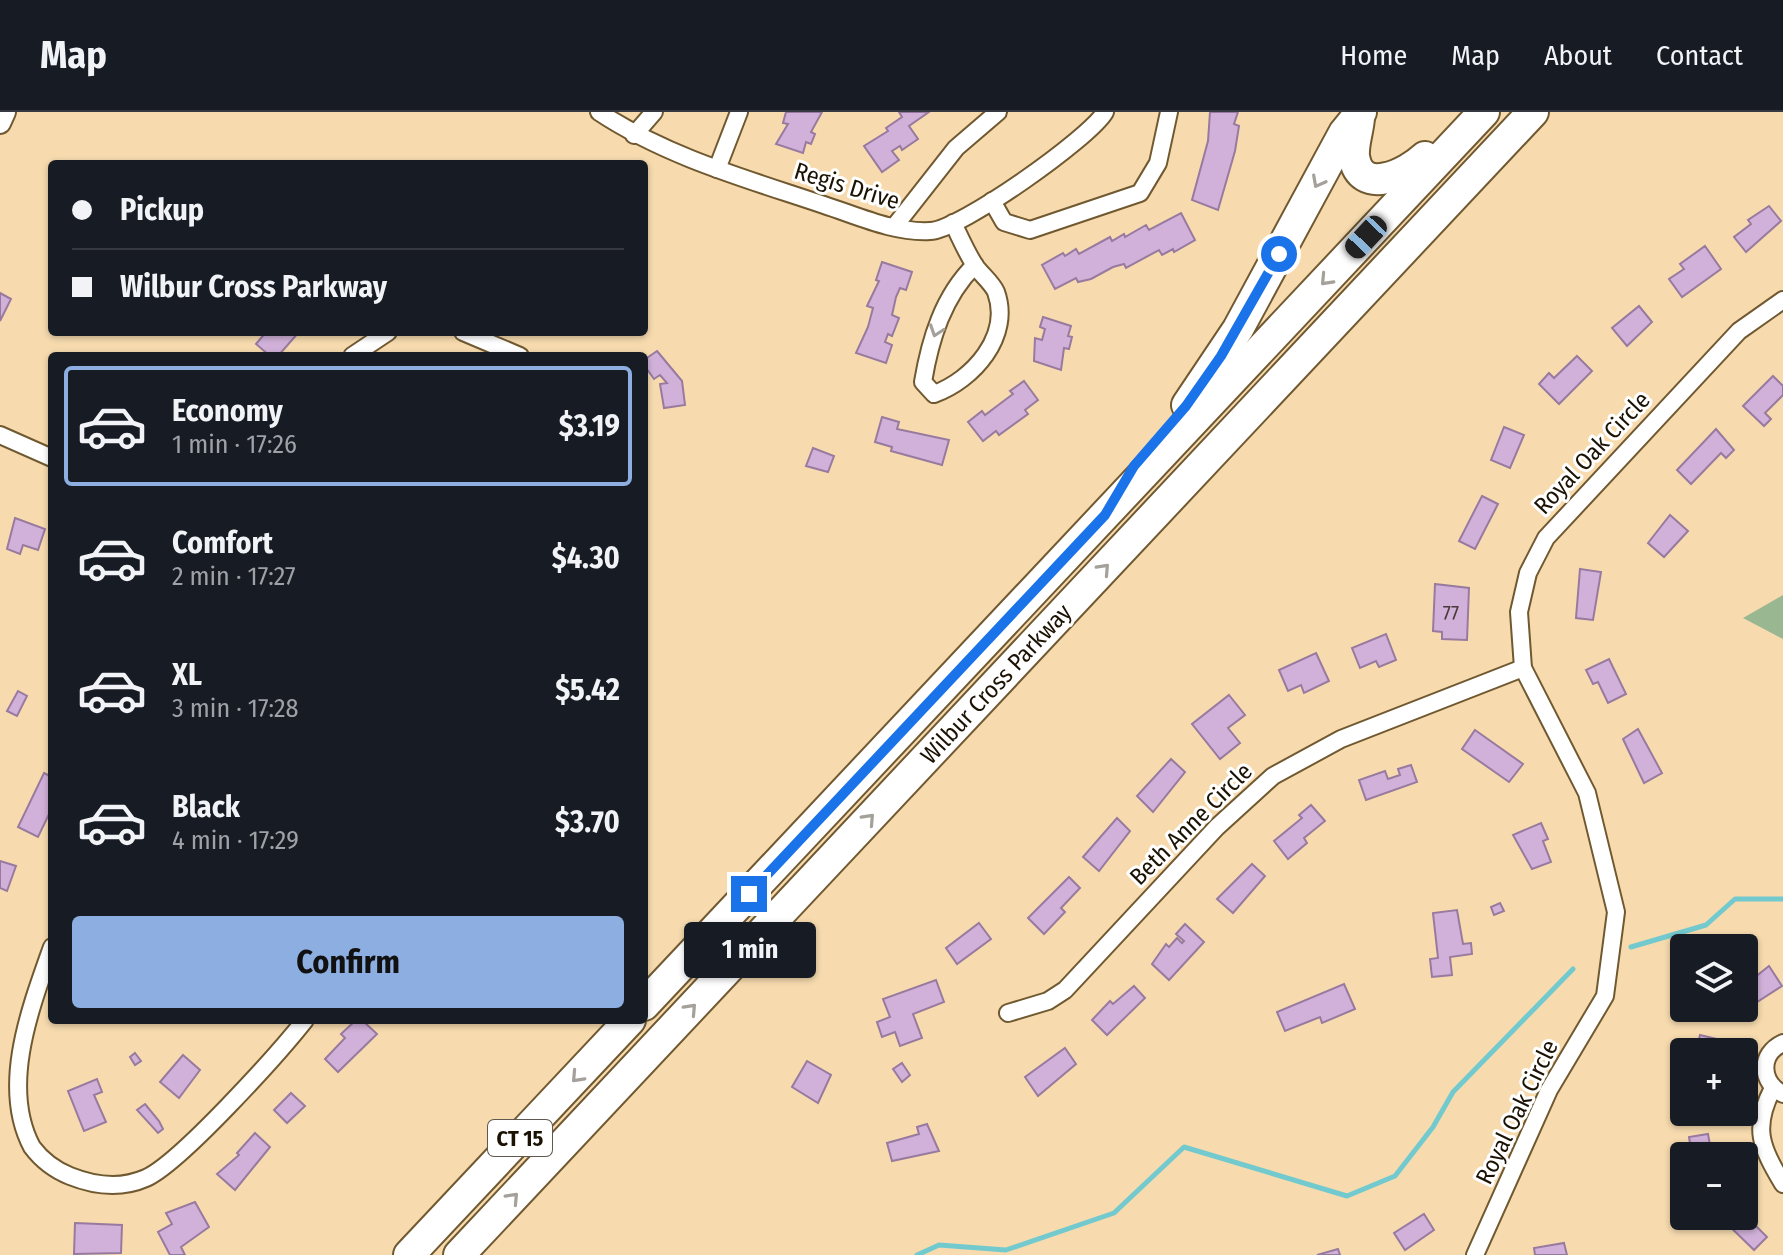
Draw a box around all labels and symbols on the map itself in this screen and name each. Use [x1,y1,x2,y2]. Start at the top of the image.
street label: Regis Drive [791,157,903,215]
one-way arrow [1312,173,1328,187]
car [1341,211,1391,263]
route start [1261,236,1297,272]
one-way arrow [1320,271,1335,285]
one-way arrow [930,324,946,338]
street label: Royal Oak Circle [1528,386,1656,520]
one-way arrow [1095,564,1110,578]
street label: Wilbur Cross Parkway [915,598,1077,770]
house number: 77 [1443,601,1459,625]
street label: Beth Anne Circle [1124,757,1258,891]
one-way arrow [859,814,873,829]
route end [731,876,767,912]
callout: 1 min [683,922,815,978]
one-way arrow [681,1004,696,1018]
street label: Royal Oak Circle [1470,1035,1564,1189]
one-way arrow [571,1068,586,1082]
road number: CT 15 [488,1120,552,1156]
one-way arrow [503,1193,517,1208]

